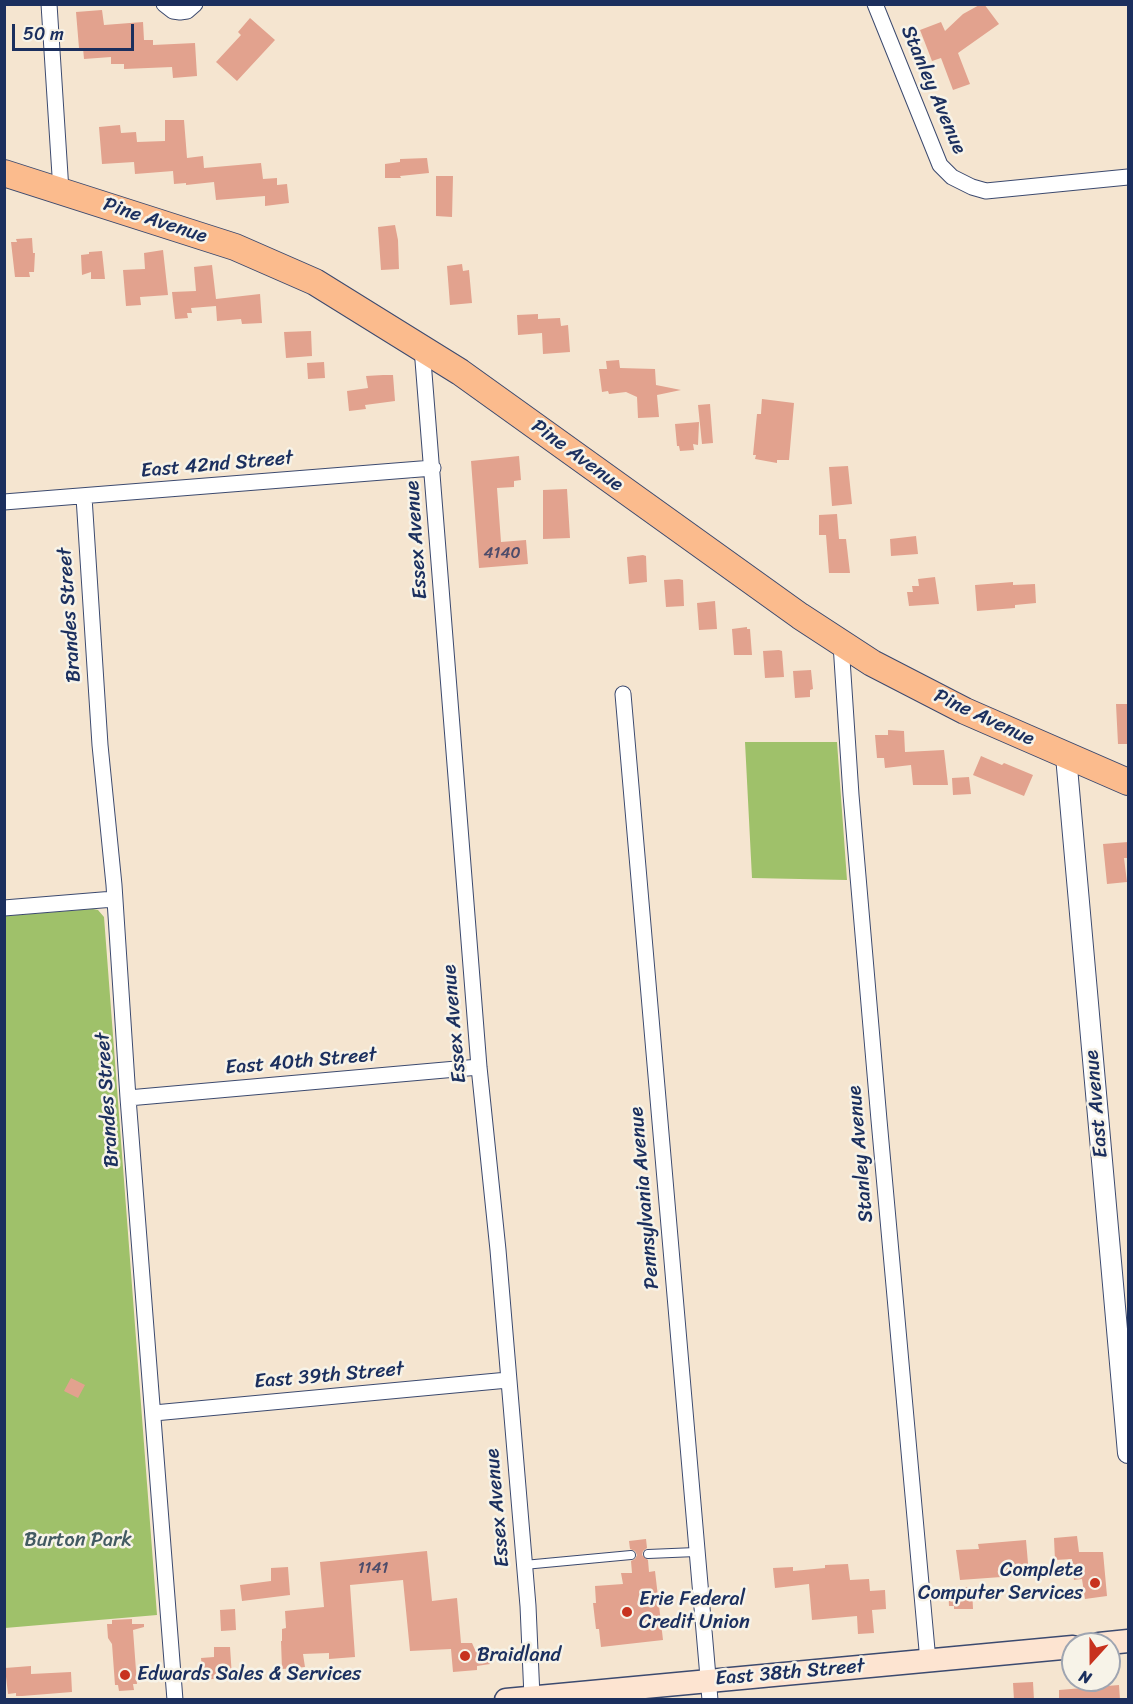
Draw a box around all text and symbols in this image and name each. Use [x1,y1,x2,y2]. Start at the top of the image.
scale bar [15,12,136,50]
text: 50 m [23,18,64,50]
street label: Stanley Avenue [895,22,971,158]
street label: Pine Avenue [100,193,210,249]
street label: Pine Avenue [526,415,628,497]
street label: East 42nd Street [140,446,294,484]
street label: Essex Avenue [401,480,433,600]
house number: 4140 [484,544,520,564]
street label: Brandes Street [53,547,87,683]
street label: Pine Avenue [930,684,1038,752]
street label: Essex Avenue [438,964,472,1084]
street label: Brandes Street [91,1032,125,1168]
street label: East 40th Street [224,1043,378,1081]
street label: East Avenue [1080,1049,1114,1159]
street label: Stanley Avenue [843,1084,879,1224]
street label: Pennsylvania Avenue [625,1106,665,1290]
street label: East 39th Street [253,1358,405,1394]
street label: Essex Avenue [481,1448,515,1568]
park label: Burton Park [24,1529,132,1553]
house number: 1141 [358,1559,388,1579]
place label: Complete Computer Services [918,1559,1083,1606]
marker: Complete Computer Services [1088,1576,1102,1590]
place label: Erie Federal Credit Union [639,1588,750,1635]
marker: Erie Federal Credit Union [620,1605,634,1619]
north arrow [1061,1632,1121,1692]
place label: Braidland [477,1644,561,1668]
marker: Braidland [458,1649,472,1663]
street label: East 38th Street [714,1655,866,1691]
text: N [1075,1662,1095,1693]
place label: Edwards Sales & Services [137,1663,361,1687]
marker: Edwards Sales & Services [118,1668,132,1682]

